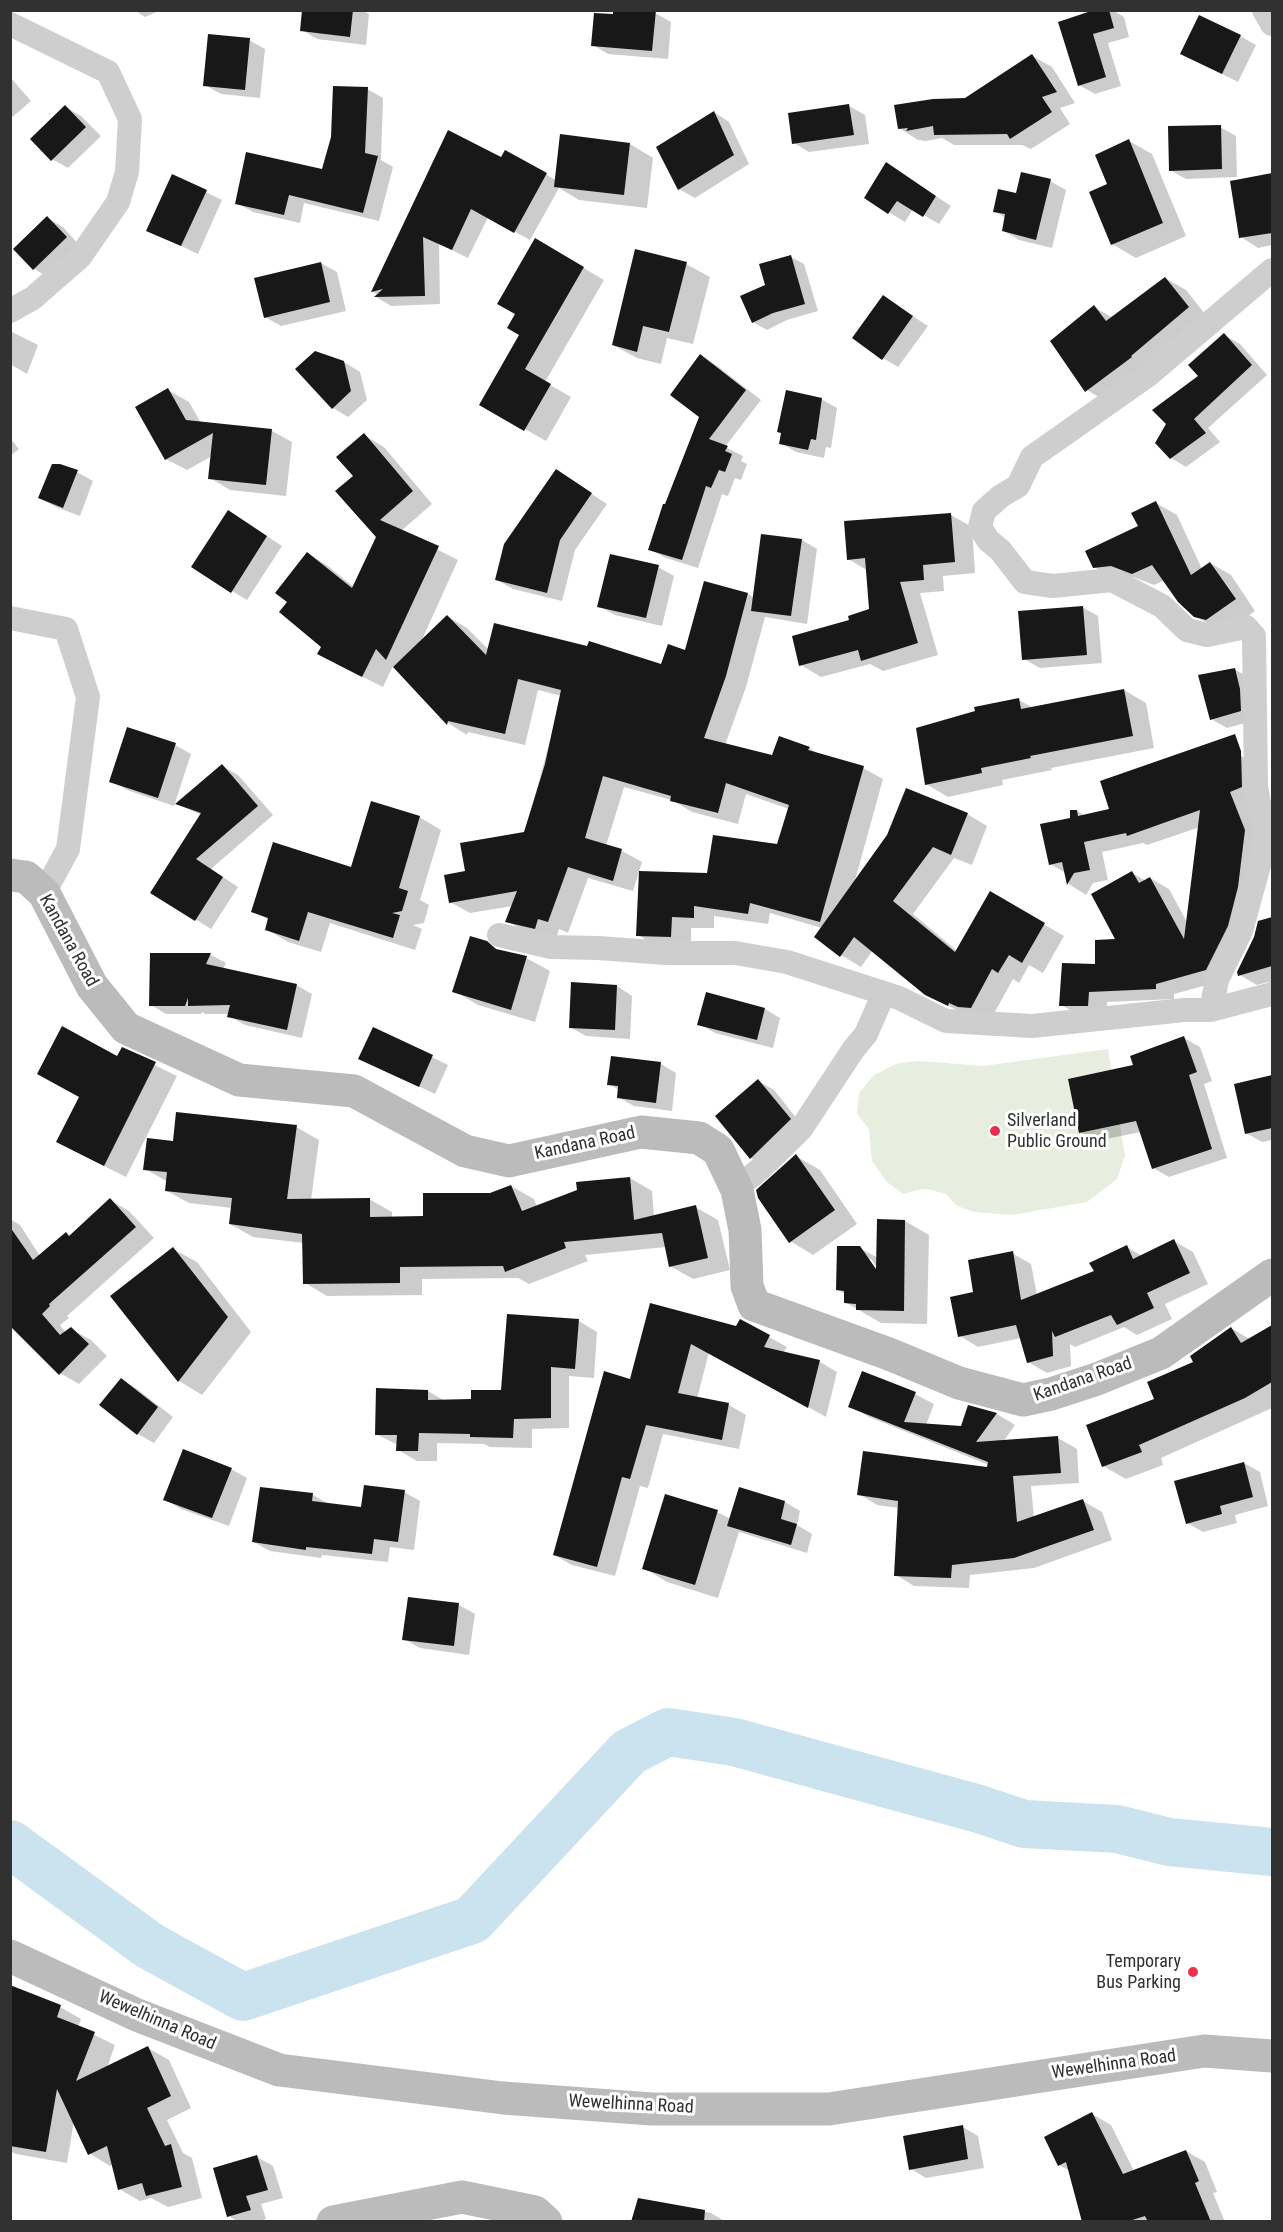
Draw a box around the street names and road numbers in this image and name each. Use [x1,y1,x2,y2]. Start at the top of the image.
street label: Kandana Road [34,891,102,991]
street label: Kandana Road [533,1123,637,1165]
street label: Kandana Road [1031,1353,1135,1407]
street label: Wewelhinna Road [95,1987,219,2055]
street label: Wewelhinna Road [1050,2046,1178,2084]
street label: Wewelhinna Road [568,2091,694,2119]

